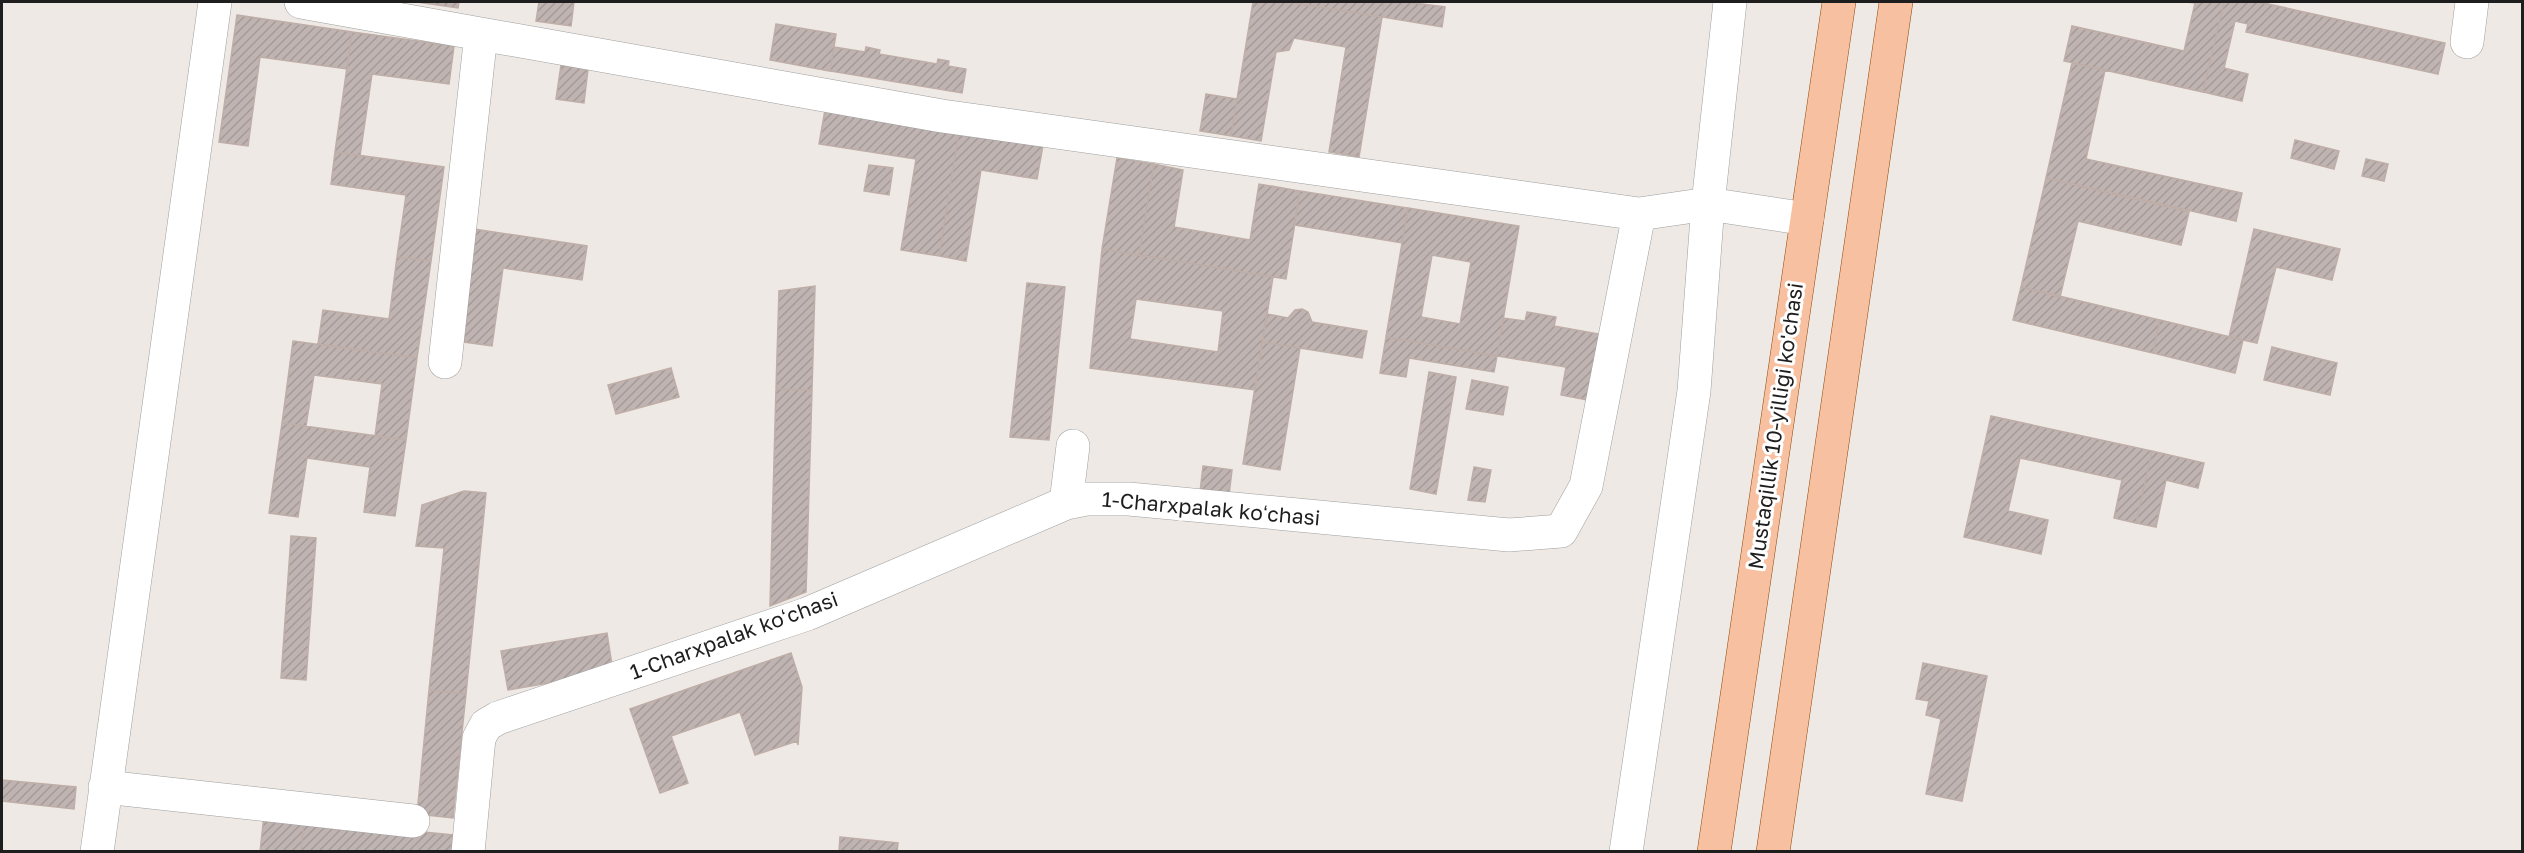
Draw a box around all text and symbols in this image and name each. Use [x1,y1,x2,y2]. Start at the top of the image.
street label: Mustaqillik 10-yilligi ko'chasi [1742,281,1808,571]
street label: 1-Charxpalak koʻchasi [1101,485,1321,531]
street label: 1-Charxpalak koʻchasi [626,585,841,685]

